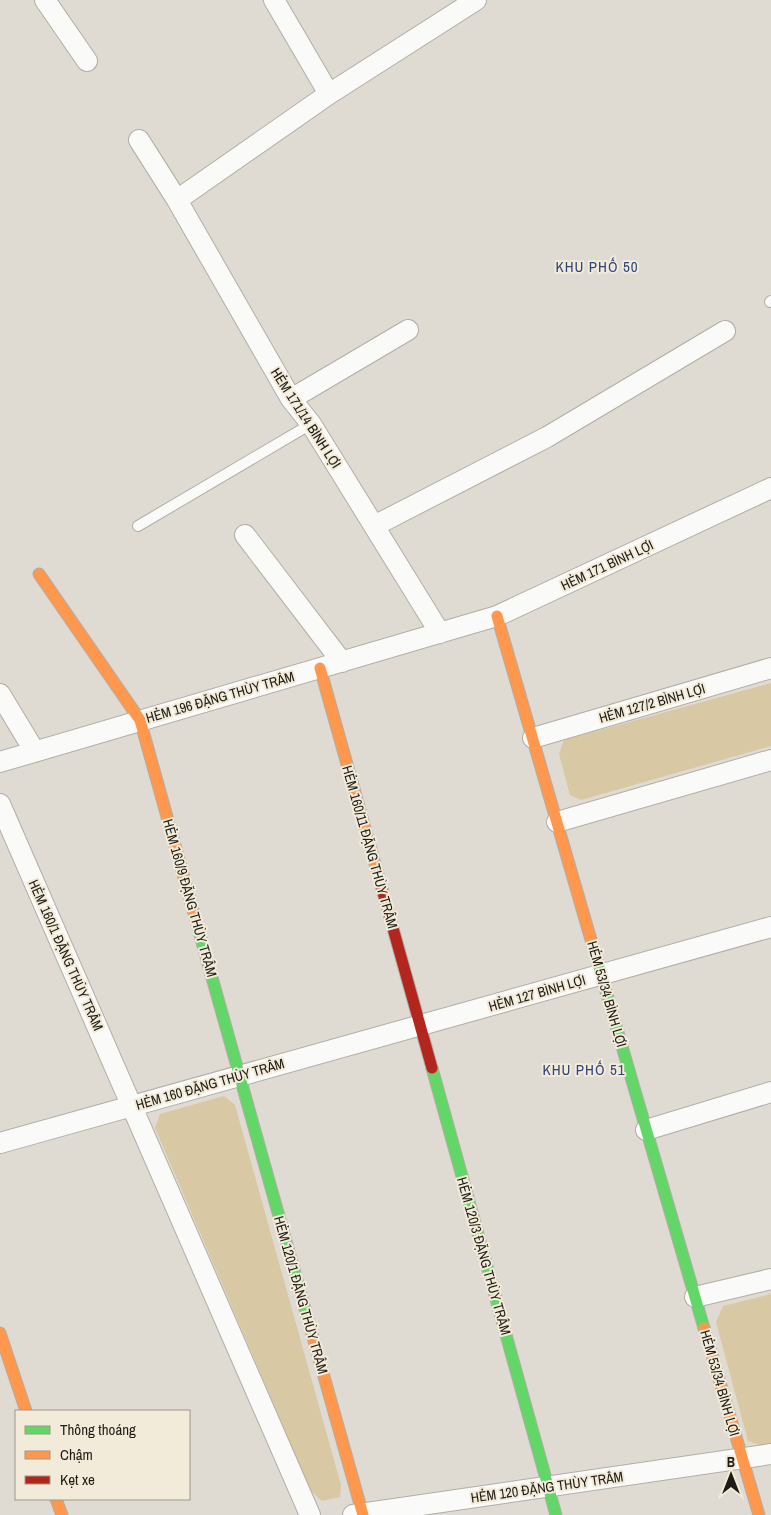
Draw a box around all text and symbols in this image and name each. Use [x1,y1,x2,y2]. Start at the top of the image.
district label: KHU PHỐ 50 [555,256,639,277]
street label: HẺM 171/14 BÌNH LỢI [267,364,345,472]
street label: HẺM 171 BÌNH LỢI [558,536,656,594]
street label: HẺM 196 ĐẶNG THÙY TRÂM [144,667,296,727]
street label: HẺM 127/2 BÌNH LỢI [597,679,707,727]
street label: HẺM 160/11 ĐẶNG THÙY TRÂM [338,763,402,931]
street label: HẺM 160/9 ĐẶNG THÙY TRÂM [159,817,221,979]
street label: HẺM 160/1 ĐẶNG THÙY TRÂM [25,877,107,1033]
street label: HẺM 53/34 BÌNH LỢI [583,939,631,1049]
street label: HẺM 127 BÌNH LỢI [486,971,588,1015]
street label: HẺM 160 ĐẶNG THÙY TRÂM [134,1054,286,1114]
district label: KHU PHỐ 51 [542,1059,626,1080]
street label: HẺM 120/3 ĐẶNG THÙY TRÂM [453,1175,515,1337]
street label: HẺM 120/1 ĐẶNG THÙY TRÂM [270,1214,332,1376]
street label: HẺM 53/34 BÌNH LỢI [696,1328,744,1438]
legend [15,1410,190,1500]
text: Thông thoáng [60,1419,136,1440]
text: Chậm [60,1444,93,1465]
north arrow [706,1450,756,1500]
text: B [727,1453,735,1471]
street label: HẺM 120 ĐẶNG THÙY TRÂM [470,1467,624,1507]
text: Kẹt xe [60,1469,95,1490]

